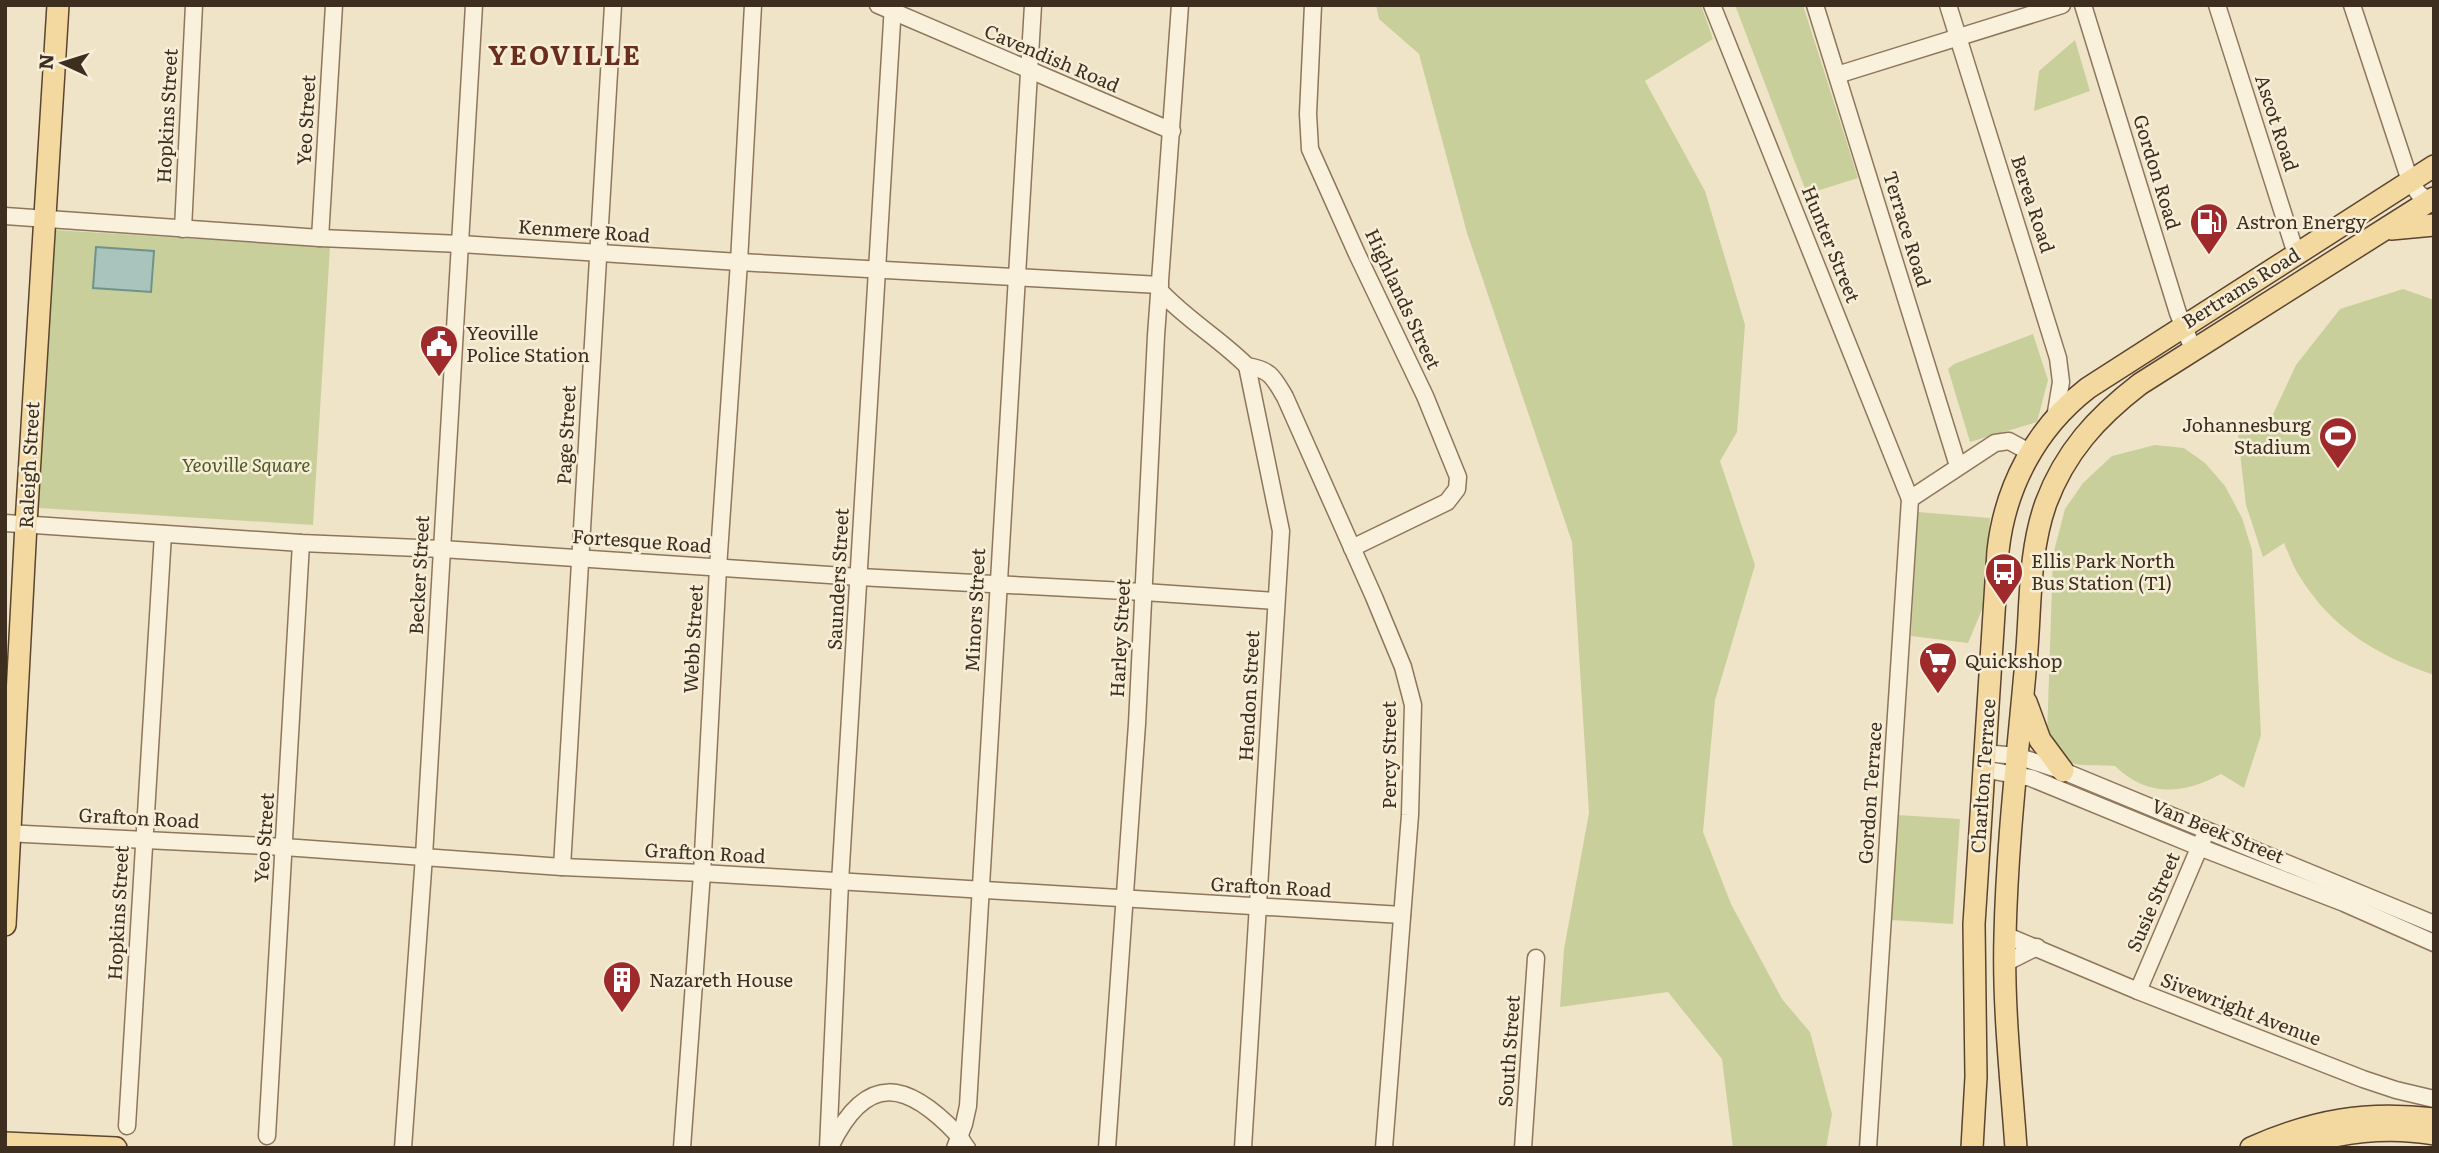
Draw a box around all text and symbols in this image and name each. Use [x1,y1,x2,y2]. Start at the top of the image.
street label: Cavendish Road [980,16,1125,98]
north arrow [28,28,98,98]
district label: YEOVILLE [488,34,642,73]
street label: Hopkins Street [148,47,184,184]
text: N [31,53,60,71]
street label: Ascot Road [2249,71,2307,175]
street label: Yeo Street [289,73,321,166]
street label: Gordon Road [2127,111,2189,233]
street label: Berea Road [2005,151,2063,256]
street label: Terrace Road [1877,167,1939,290]
street label: Hunter Street [1796,181,1868,307]
fuel station icon: Astron Energy [2188,201,2230,256]
place label: Astron Energy [2236,207,2367,235]
street label: Kenmere Road [517,211,652,249]
street label: Highlands Street [1359,224,1449,374]
street label: Bertrams Road [2176,240,2305,335]
place label: Yeoville Police Station [466,318,590,368]
public building icon: Yeoville Police Station [418,323,460,378]
street label: Page Street [548,384,582,486]
street label: Raleigh Street [11,400,45,529]
place label: Johannesburg Stadium [2182,410,2311,460]
sports icon: Johannesburg Stadium [2317,415,2359,470]
park label: Yeoville Square [182,450,310,478]
street label: Saunders Street [819,507,855,651]
street label: Becker Street [401,514,435,636]
street label: Fortesque Road [571,521,713,559]
place label: Ellis Park North Bus Station (T1) [2031,546,2175,596]
street label: Minors Street [957,547,991,673]
bus stop icon: Ellis Park North Bus Station (T1) [1983,551,2025,606]
street label: Harley Street [1102,577,1136,698]
street label: Webb Street [675,583,709,694]
street label: Hendon Street [1231,629,1265,762]
supermarket icon: Quickshop [1917,640,1959,695]
place label: Quickshop [1965,646,2062,674]
street label: Charlton Terrace [1963,697,2001,854]
street label: Percy Street [1374,700,1402,809]
street label: Gordon Terrace [1850,721,1888,865]
street label: Yeo Street [246,791,280,884]
street label: Van Beek Street [2148,791,2289,870]
street label: Grafton Road [78,800,201,834]
street label: Grafton Road [644,835,767,869]
street label: Hopkins Street [99,844,135,981]
street label: Susie Street [2118,847,2186,956]
street label: Grafton Road [1210,869,1333,903]
building icon: Nazareth House [601,959,643,1014]
place label: Nazareth House [649,965,793,993]
street label: Sivewright Avenue [2157,965,2326,1052]
street label: South Street [1490,994,1526,1108]

